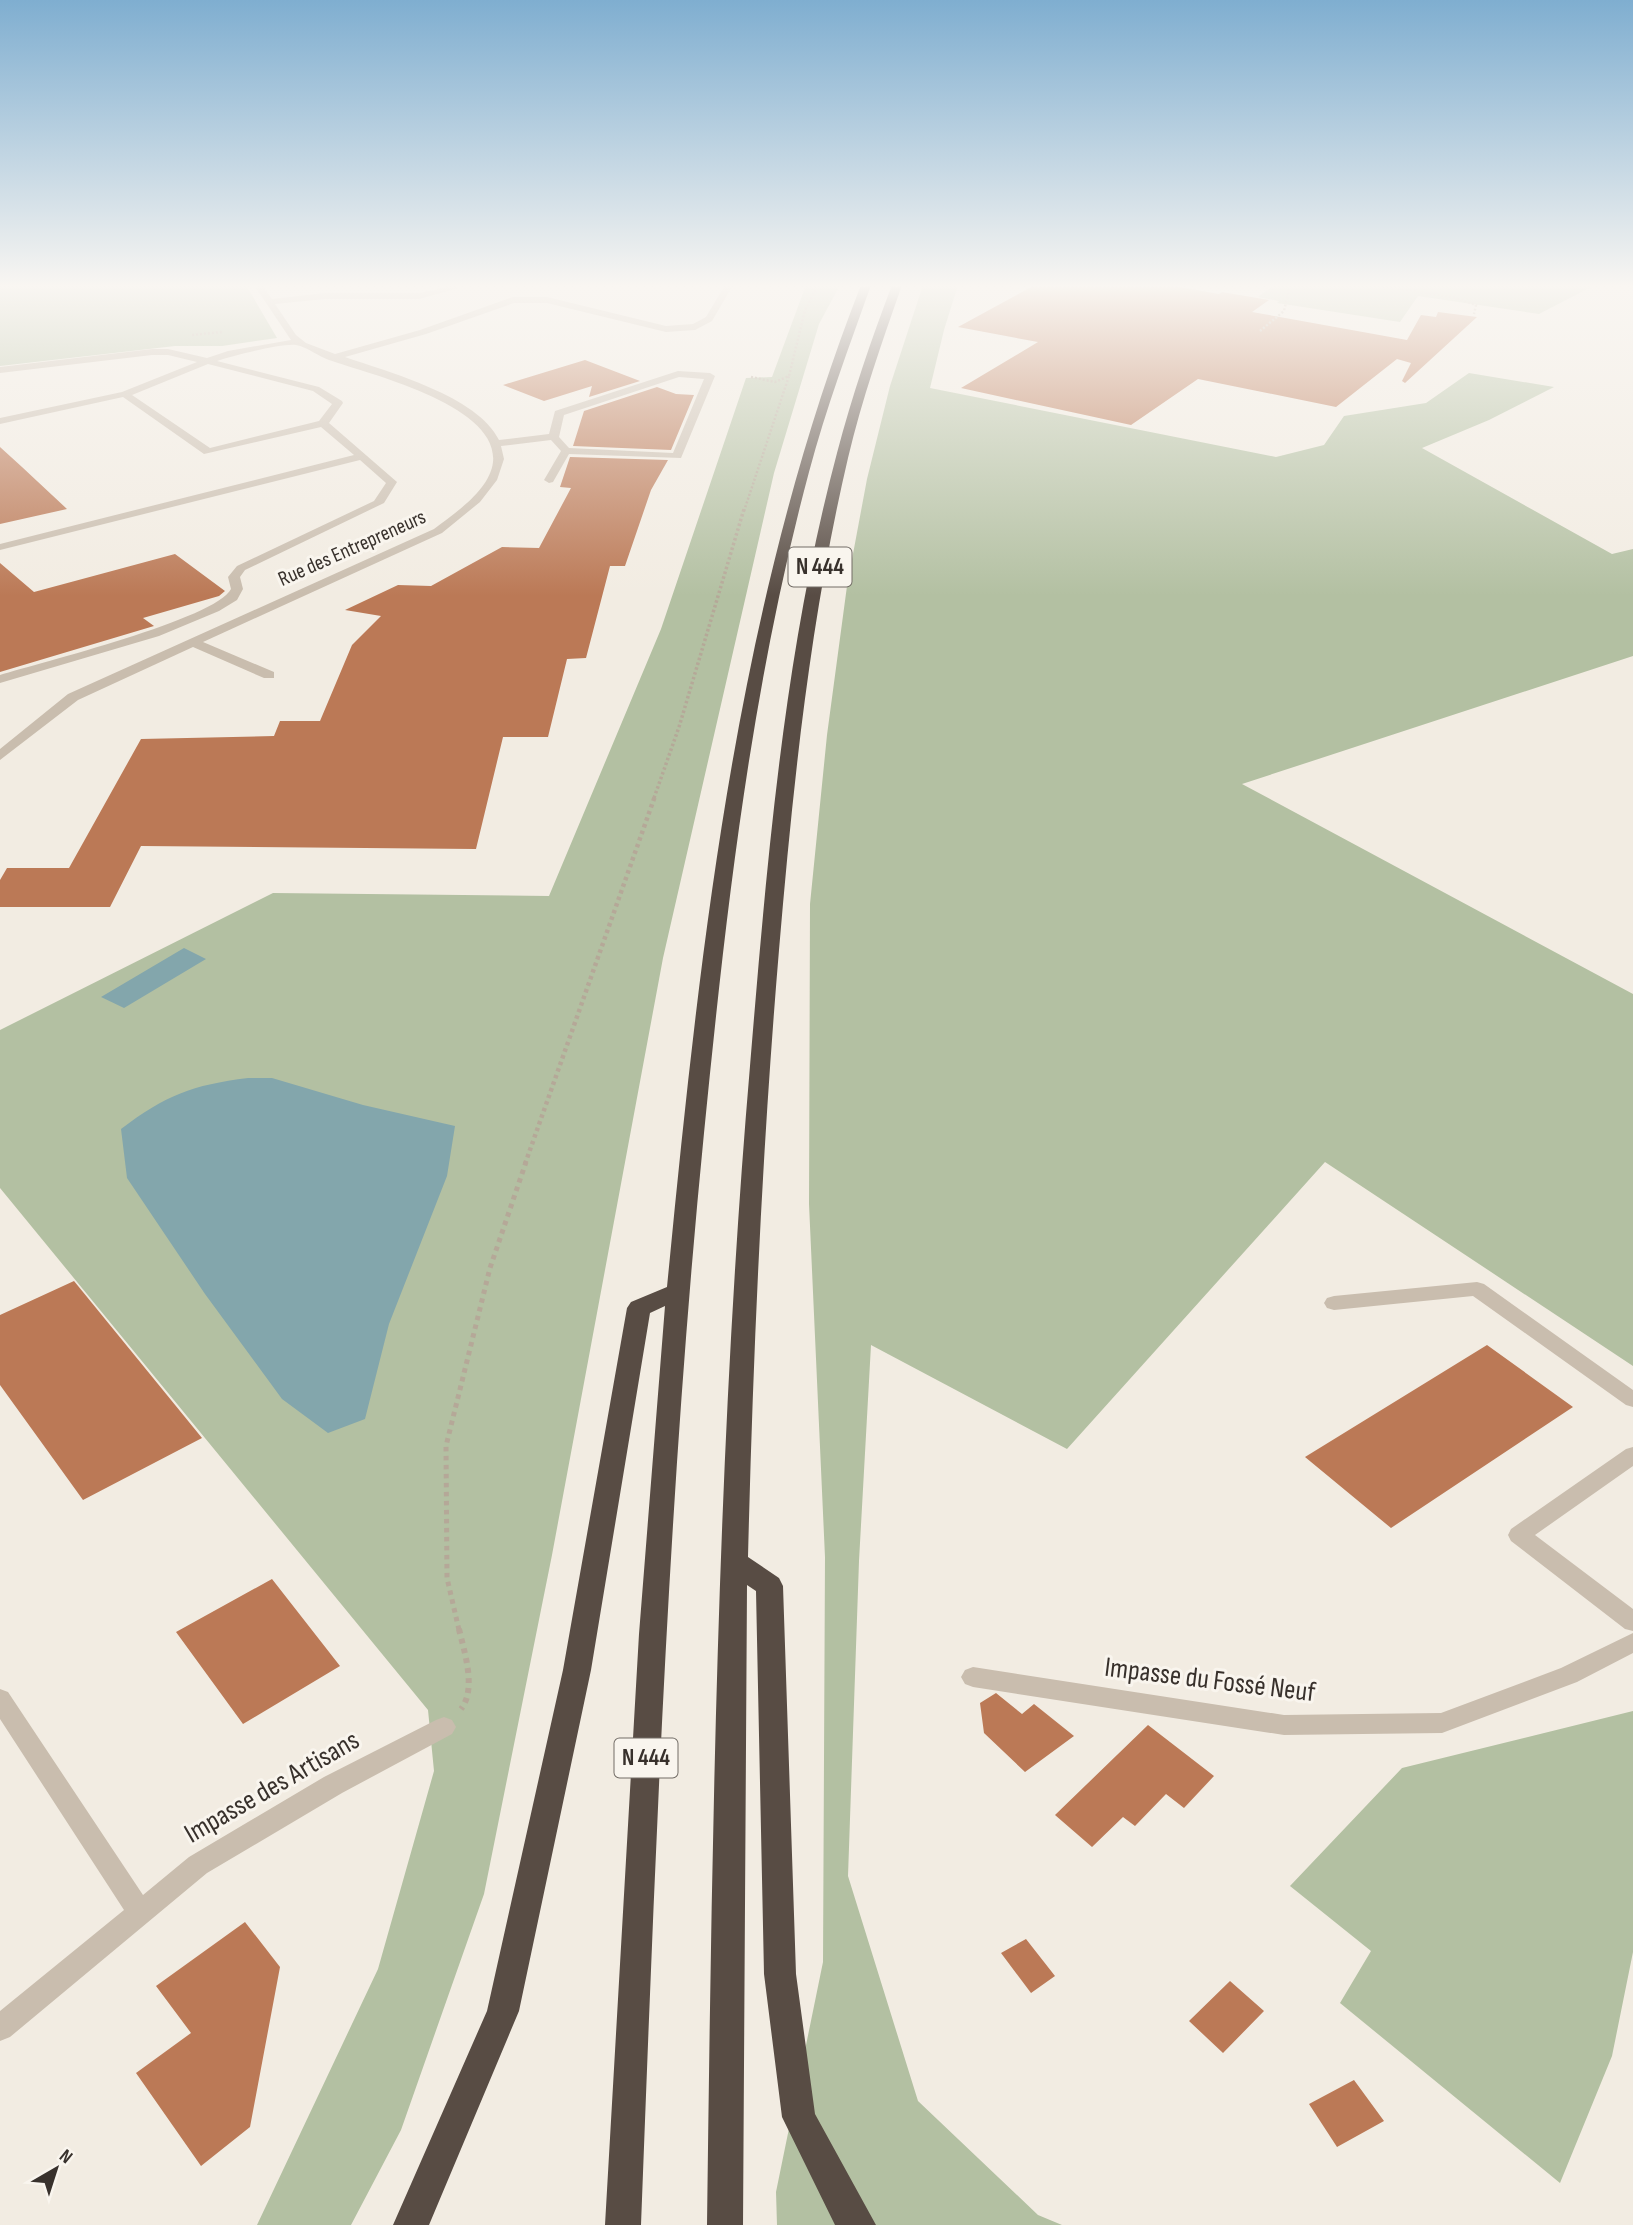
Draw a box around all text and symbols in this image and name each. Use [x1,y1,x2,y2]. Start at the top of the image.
street label: Rue des Entrepreneurs [274,504,430,592]
road number: N 444 [788,548,852,586]
street label: Impasse du Fossé Neuf [1103,1651,1318,1709]
street label: Impasse des Artisans [179,1724,365,1850]
road number: N 444 [614,1738,678,1778]
north arrow [21,2134,91,2204]
text: N [55,2145,77,2169]

